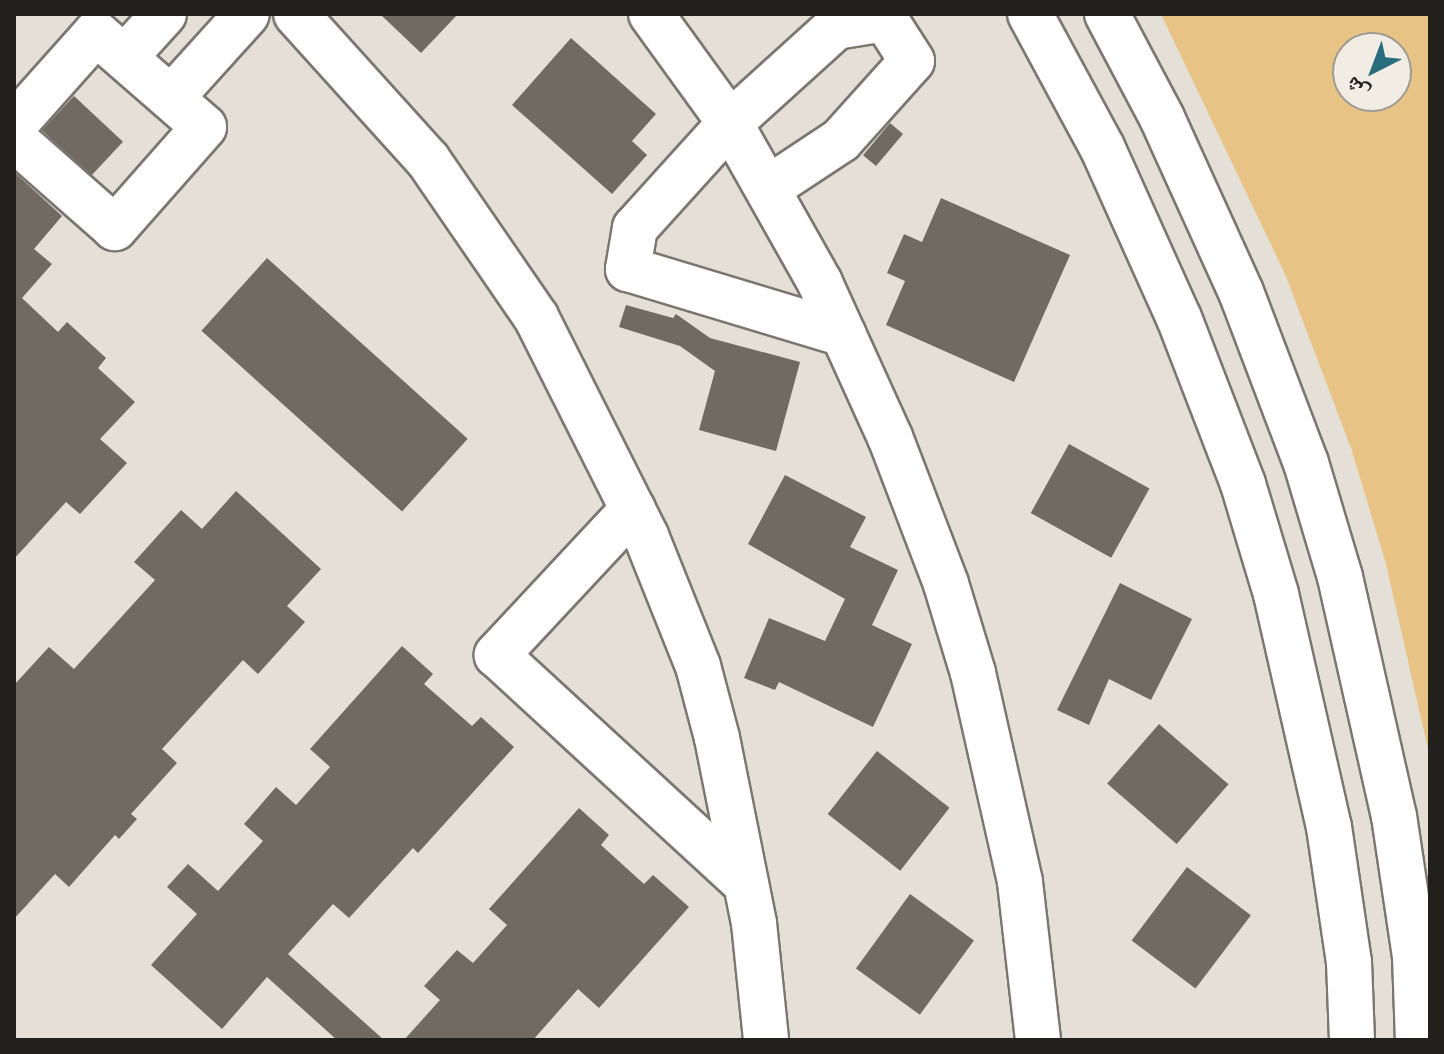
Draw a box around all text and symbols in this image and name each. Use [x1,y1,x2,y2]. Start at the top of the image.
north arrow [1332,32,1412,112]
text: ش [1339,70,1375,107]

